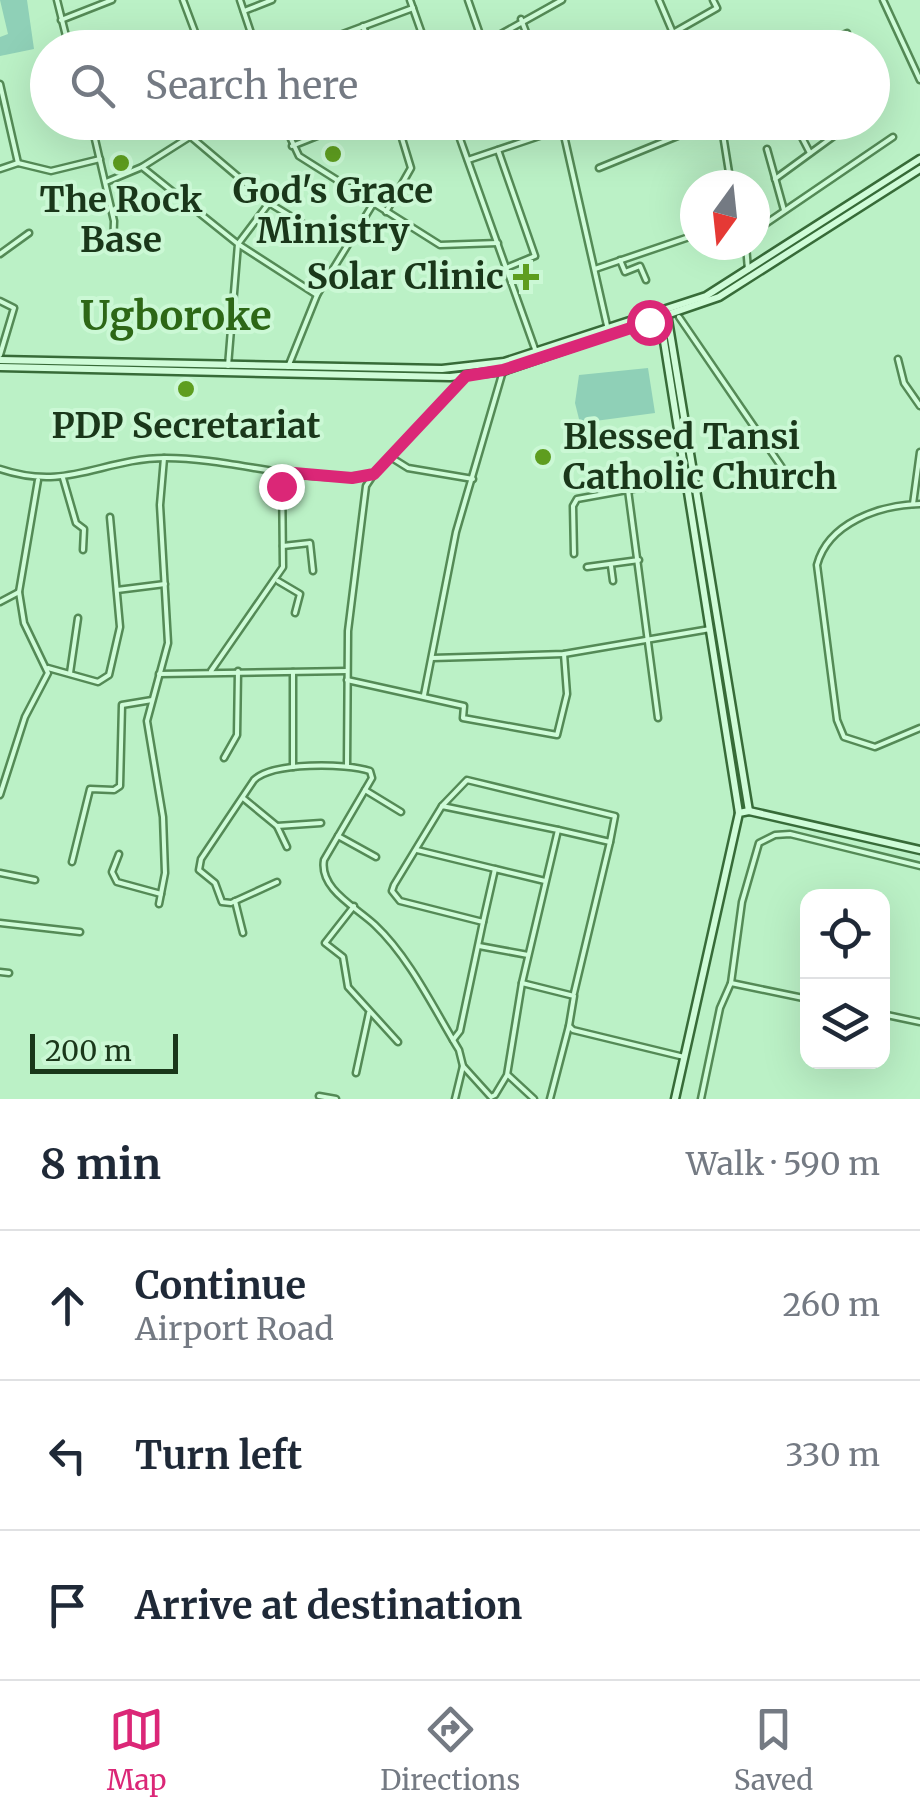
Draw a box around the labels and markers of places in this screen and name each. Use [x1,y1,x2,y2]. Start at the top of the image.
marker: God's Grace Ministry [322,143,344,165]
marker: The Rock Base [110,152,132,174]
place label: God's Grace Ministry [233,169,433,253]
place label: The Rock Base [40,178,203,262]
place label: Solar Clinic [307,255,504,299]
marker: Solar Clinic [513,264,539,290]
marker: PDP Secretariat [175,378,197,400]
place label: PDP Secretariat [52,404,320,448]
place label: Blessed Tansi Catholic Church [563,415,837,499]
marker: Blessed Tansi Catholic Church [532,446,554,468]

